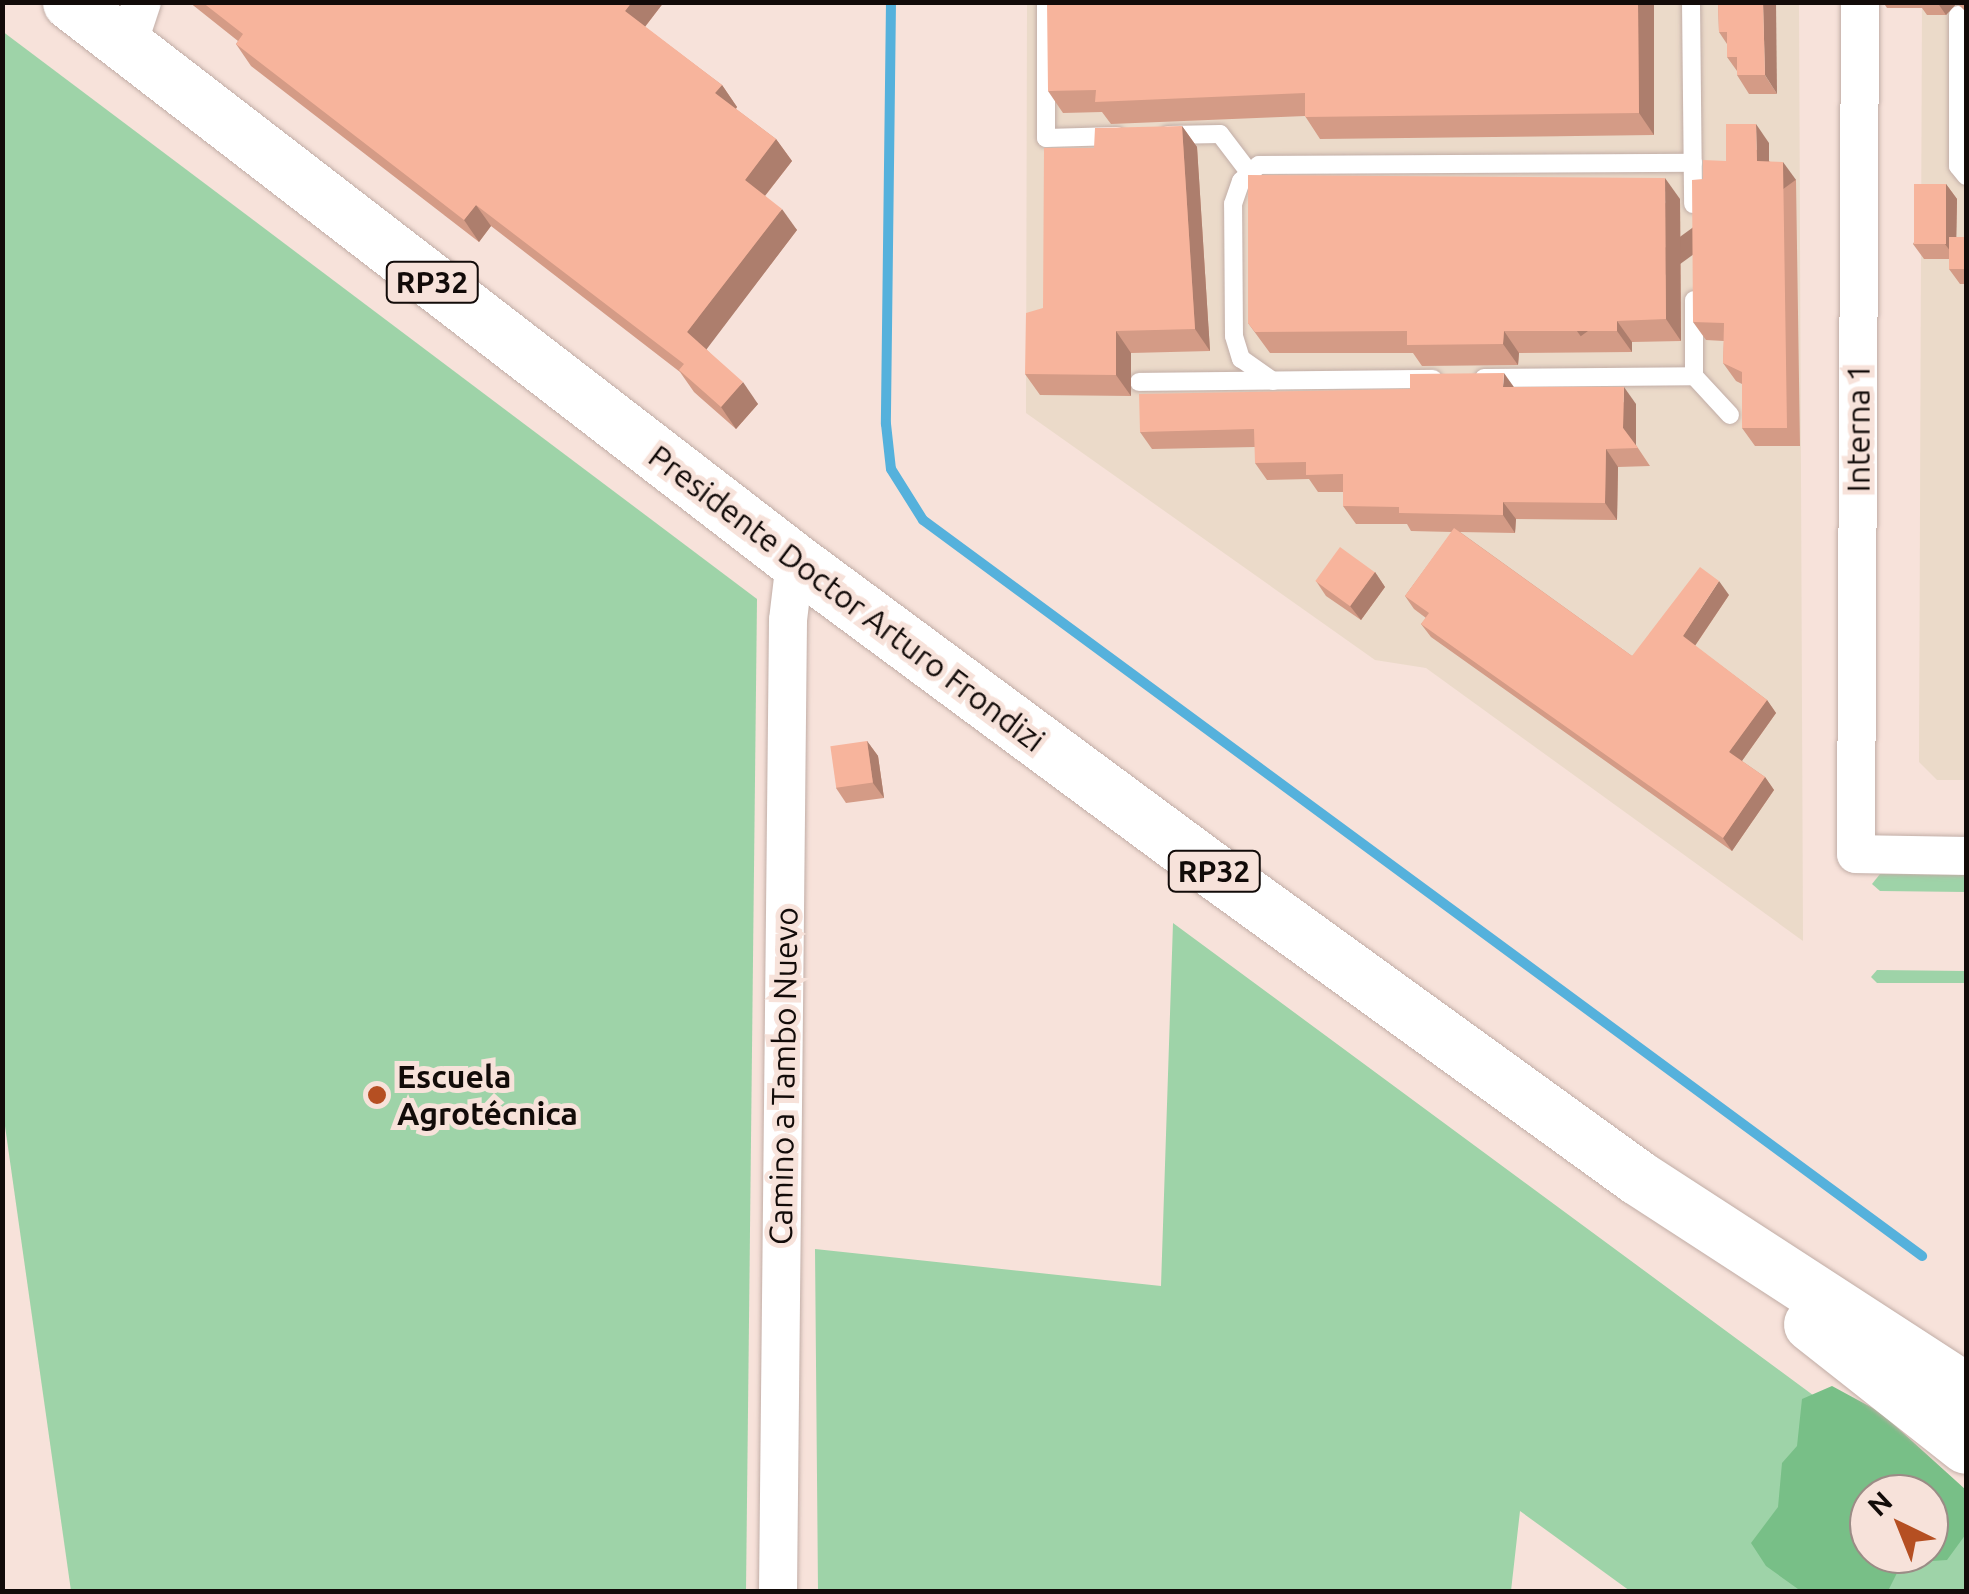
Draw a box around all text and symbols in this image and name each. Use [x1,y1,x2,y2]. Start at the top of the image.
road number: RP32 [384,257,480,307]
street label: Interna 1 [1839,364,1877,492]
street label: Presidente Doctor Arturo Frondizi [641,436,1053,760]
road number: RP32 [1166,846,1262,896]
street label: Camino a Tambo Nuevo [761,907,805,1245]
place label: Escuela Agrotécnica [397,1058,578,1133]
marker: Escuela Agrotécnica [366,1084,388,1106]
north arrow [1849,1474,1949,1574]
text: N [1861,1485,1898,1522]

